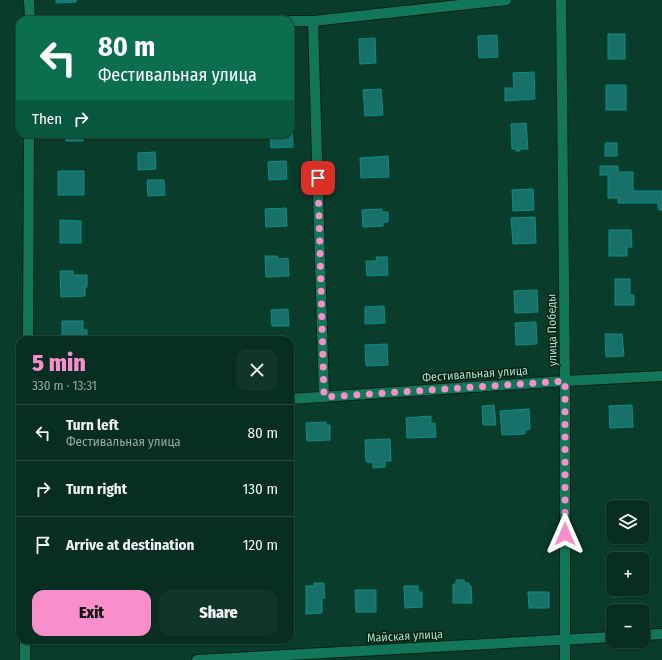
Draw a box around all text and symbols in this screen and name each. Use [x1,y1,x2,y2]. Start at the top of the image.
text: 80 m [98,30,155,63]
icon: left [32,32,84,84]
text: Фестивальная улица [98,64,257,86]
icon: right [70,108,92,130]
text: Then [32,110,62,128]
pin [301,161,335,195]
icon: arrive [307,167,329,189]
street label: улица Победы [544,294,560,366]
text: 5 min [32,349,86,377]
button: close [236,349,278,391]
street label: Фестивальная улица [422,363,528,385]
text: 330 m · 13:31 [32,378,97,393]
text: Turn left [66,416,119,434]
icon: left [32,422,54,444]
text: 80 m [248,424,278,442]
text: Фестивальная улица [66,434,181,449]
icon: right [32,478,54,500]
text: Turn right [66,480,127,498]
text: 130 m [243,480,278,498]
map controls [606,500,650,648]
button: layers [606,500,650,544]
position arrow [544,513,586,555]
icon: arrive [32,534,54,556]
text: Arrive at destination [66,536,194,554]
text: 120 m [243,536,278,554]
button: + [606,552,650,596]
button: Exit [32,590,151,636]
button: Share [159,590,278,636]
button: − [606,604,650,648]
street label: Майская улица [367,627,444,645]

